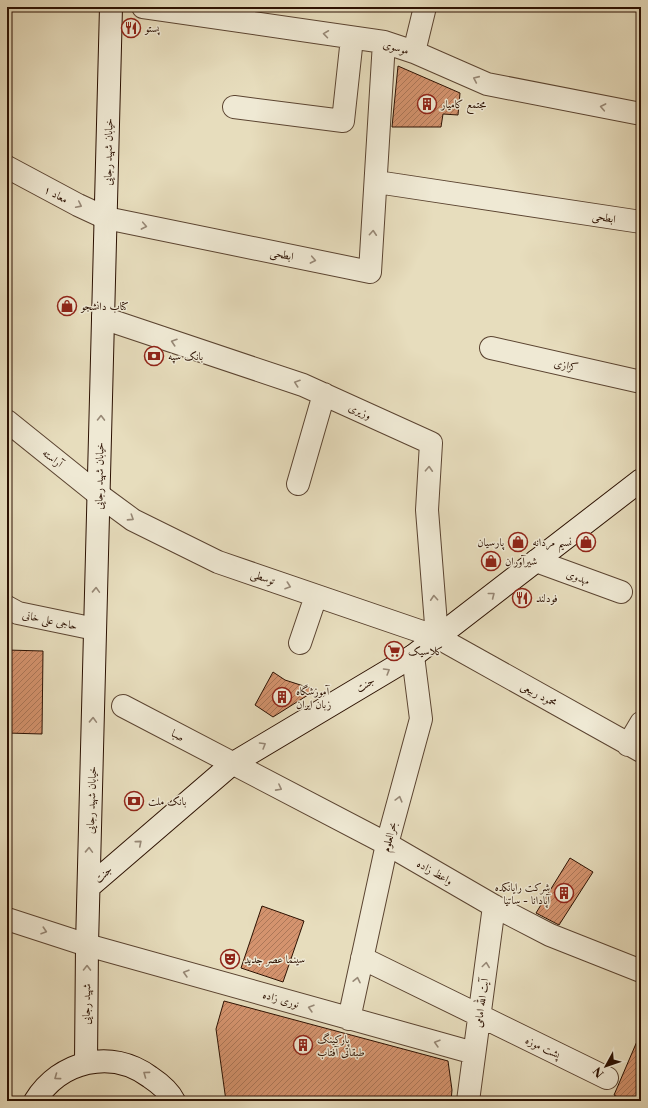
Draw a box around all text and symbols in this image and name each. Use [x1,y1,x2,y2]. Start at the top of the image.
restaurant icon: پستو [120,17,142,39]
place label: پستو [144,21,160,36]
one-way arrow [323,30,329,39]
street label: موسوی [381,37,411,57]
one-way arrow [473,76,480,84]
building icon: مجتمع کامیار [416,93,438,115]
place label: مجتمع کامیار [440,97,487,114]
one-way arrow [600,103,606,111]
street label: خیابان شهید رجایی [100,118,117,186]
street label: معاد ۱ [42,182,70,206]
one-way arrow [74,200,82,208]
street label: ابطحی [591,208,617,228]
one-way arrow [141,221,147,230]
one-way arrow [368,230,377,236]
street label: ابطحی [269,245,295,265]
one-way arrow [310,256,316,264]
shop icon: کتاب دانشجو [56,295,78,317]
place label: کتاب دانشجو [80,299,129,313]
one-way arrow [171,338,178,347]
bank icon: بانک سپه [143,345,165,367]
place label: بانک سپه [168,349,203,364]
street label: کزازی [553,355,579,375]
one-way arrow [294,379,301,388]
street label: وزیری [346,400,374,422]
one-way arrow [97,415,105,421]
street label: خیابان شهید رجایی [91,442,108,510]
street label: آراسته [40,446,67,471]
one-way arrow [425,466,434,472]
one-way arrow [126,513,133,520]
shop icon: پارسیان [507,531,529,553]
shop icon: نسیم مردانه [575,531,597,553]
place label: پارسیان [477,535,505,550]
place label: نسیم مردانه [532,535,572,553]
shop icon: شیرآوران [480,550,502,572]
place label: شیرآوران [505,554,537,568]
street label: توسطی [248,566,278,590]
street label: مهدوی [564,566,592,589]
one-way arrow [284,581,291,590]
one-way arrow [92,587,101,593]
restaurant icon: فودلند [511,587,533,609]
place label: فودلند [536,591,558,605]
one-way arrow [487,593,494,600]
one-way arrow [429,595,438,601]
street label: حاجی علی خانی [21,607,79,635]
supermarket icon: کلاسیک [383,640,405,662]
place label: کلاسیک [408,644,443,658]
one-way arrow [383,669,390,676]
street label: جنت [353,673,377,695]
street label: محمود ربیعی [518,678,560,711]
place label: آموزشگاه زبان ایران [296,684,331,711]
building icon: آموزشگاه زبان ایران [271,686,293,708]
one-way arrow [89,717,97,723]
street label: صبا [169,726,187,744]
one-way arrow [259,743,266,750]
street label: خیابان شهید رجایی [83,766,100,834]
one-way arrow [275,784,283,791]
bank icon: بانک ملت [123,790,145,812]
place label: بانک ملت [148,794,186,808]
one-way arrow [394,796,403,803]
street label: بحرالعلوم [379,821,402,854]
one-way arrow [134,840,142,847]
one-way arrow [85,847,94,853]
street label: واعظ زاده [415,856,455,888]
street label: جنت [91,862,115,886]
place label: شرکت رایانکده آپادانا - ساتیا [495,880,552,908]
building icon: شرکت رایانکده آپادانا - ساتیا [553,882,575,904]
one-way arrow [40,926,47,935]
theatre icon: سینما عصر جدید [219,948,241,970]
place label: سینما عصر جدید [244,952,305,967]
one-way arrow [481,962,490,968]
one-way arrow [83,965,91,971]
one-way arrow [183,969,190,978]
street label: آیت الله امامی [469,976,492,1028]
one-way arrow [353,977,361,984]
street label: شهید رجایی [79,983,94,1025]
street label: نوری زاده [261,987,301,1011]
one-way arrow [308,1004,315,1013]
place label: پارکینگ طبقاتی آفتاب [317,1032,365,1059]
street label: پشت موزه [523,1033,563,1063]
building icon: پارکینگ طبقاتی آفتاب [292,1034,314,1056]
one-way arrow [433,1039,440,1048]
north arrow [586,1046,626,1086]
text: N [590,1064,607,1081]
one-way arrow [54,1072,61,1079]
one-way arrow [144,1072,151,1079]

